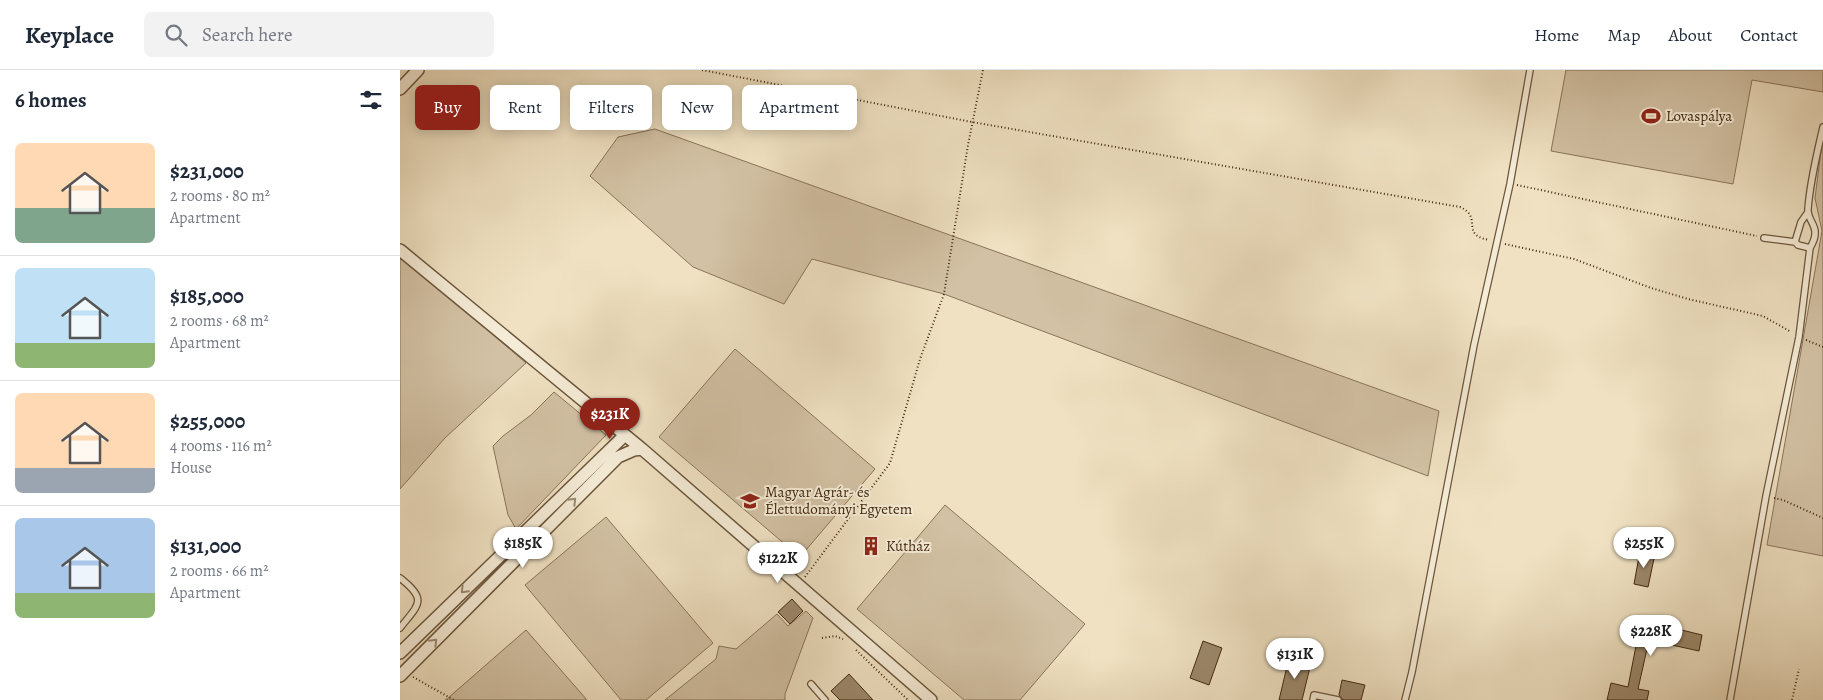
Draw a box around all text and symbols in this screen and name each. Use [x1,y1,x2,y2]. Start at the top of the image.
search box [144,12,494,57]
text: Keyplace [25,19,114,51]
icon: search [162,21,190,49]
text: Search here [202,22,292,48]
text: Home [1534,23,1579,47]
text: Map [1607,23,1640,47]
text: About [1668,23,1712,47]
text: Contact [1740,23,1798,47]
chip: Buy [415,85,480,130]
chip: Rent [490,85,560,130]
chip: Filters [570,85,652,130]
chip: New [662,85,732,130]
chip: Apartment [742,85,857,130]
text: 6 homes [15,86,87,114]
icon: filters [357,86,385,114]
sports icon: Lovaspálya [1640,105,1662,127]
place label: Lovaspálya [1666,106,1732,126]
text: $231,000 [170,157,244,185]
icon: home [55,163,115,223]
text: 2 rooms · 80 m² [170,185,270,207]
text: Apartment [170,207,241,229]
text: $185,000 [170,282,244,310]
icon: home [55,288,115,348]
text: 2 rooms · 68 m² [170,310,269,332]
text: Apartment [170,332,241,354]
pin: $231K [575,398,645,440]
text: $231K [591,403,629,425]
text: $255,000 [170,407,245,435]
icon: home [55,413,115,473]
text: 4 rooms · 116 m² [170,435,272,457]
text: House [170,457,212,479]
place label: Magyar Agrár- és Élettudományi Egyetem [765,482,913,519]
school or university icon: Magyar Agrár- és Élettudományi Egyetem [739,490,761,512]
one-way arrow [568,498,577,507]
pin: $185K [488,526,558,569]
pin: $255K [1609,526,1679,569]
text: $131,000 [170,532,241,560]
text: $185K [504,532,542,554]
text: $255K [1624,532,1664,554]
building icon: Kútház [860,535,882,557]
place label: Kútház [886,536,930,556]
icon: home [55,538,115,598]
pin: $122K [743,542,813,584]
text: $122K [758,547,798,569]
text: 2 rooms · 66 m² [170,560,268,582]
text: Apartment [170,582,241,604]
one-way arrow [461,585,470,594]
pin: $228K [1616,614,1686,657]
text: $228K [1630,620,1672,642]
one-way arrow [428,638,437,647]
pin: $131K [1260,638,1330,680]
text: $131K [1277,643,1313,665]

